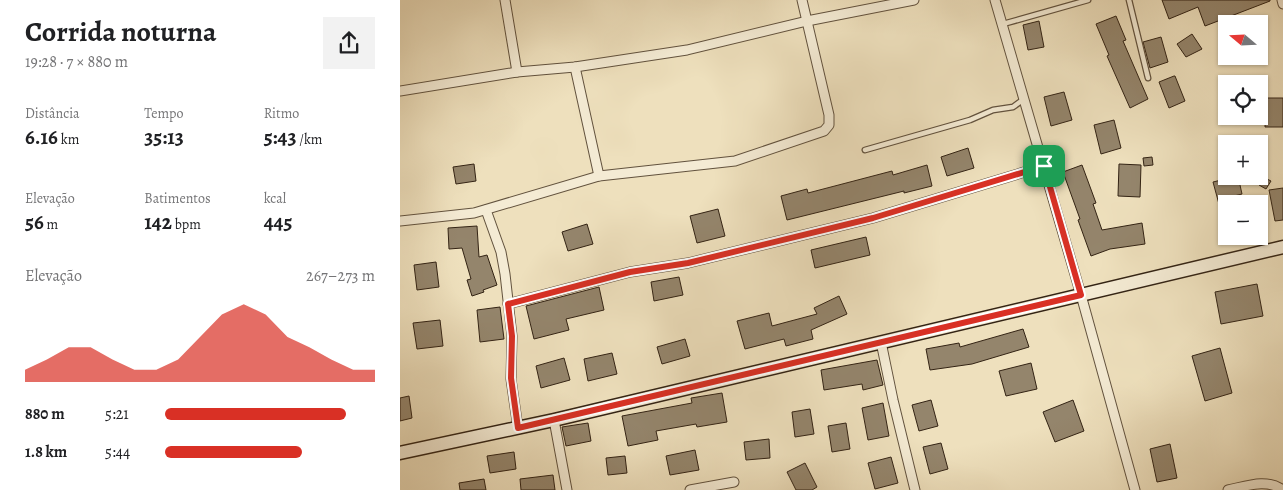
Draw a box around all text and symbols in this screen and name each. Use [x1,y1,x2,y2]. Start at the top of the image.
text: Corrida noturna [25,13,216,51]
north arrow [1218,15,1268,65]
map controls [1218,15,1268,245]
button: share [323,17,375,69]
text: 19:28 · 7 × 880 m [25,51,128,73]
button: locate [1218,75,1268,125]
text: Distância [25,104,80,123]
text: Tempo [144,104,183,123]
text: Ritmo [264,104,299,123]
text: 6.16 [25,123,58,151]
text: 35:13 [144,123,184,151]
text: 5:43 [264,123,297,151]
text: km [58,130,79,149]
text: /km [297,130,323,149]
button: + [1218,135,1268,185]
pin [1023,145,1065,187]
icon: arrive [1030,152,1058,180]
text: Elevação [25,189,75,208]
text: Batimentos [144,189,211,208]
text: kcal [264,189,286,208]
button: − [1218,195,1268,245]
text: 56 [25,208,44,236]
text: 142 [144,208,172,236]
text: 445 [264,208,292,236]
text: m [44,215,58,234]
text: bpm [172,215,201,234]
text: Elevação [25,265,82,287]
text: 267–273 m [306,265,375,287]
text: 880 m [25,403,65,425]
text: 5:21 [105,403,129,425]
text: 1.8 km [25,441,67,463]
text: 5:44 [105,441,130,463]

